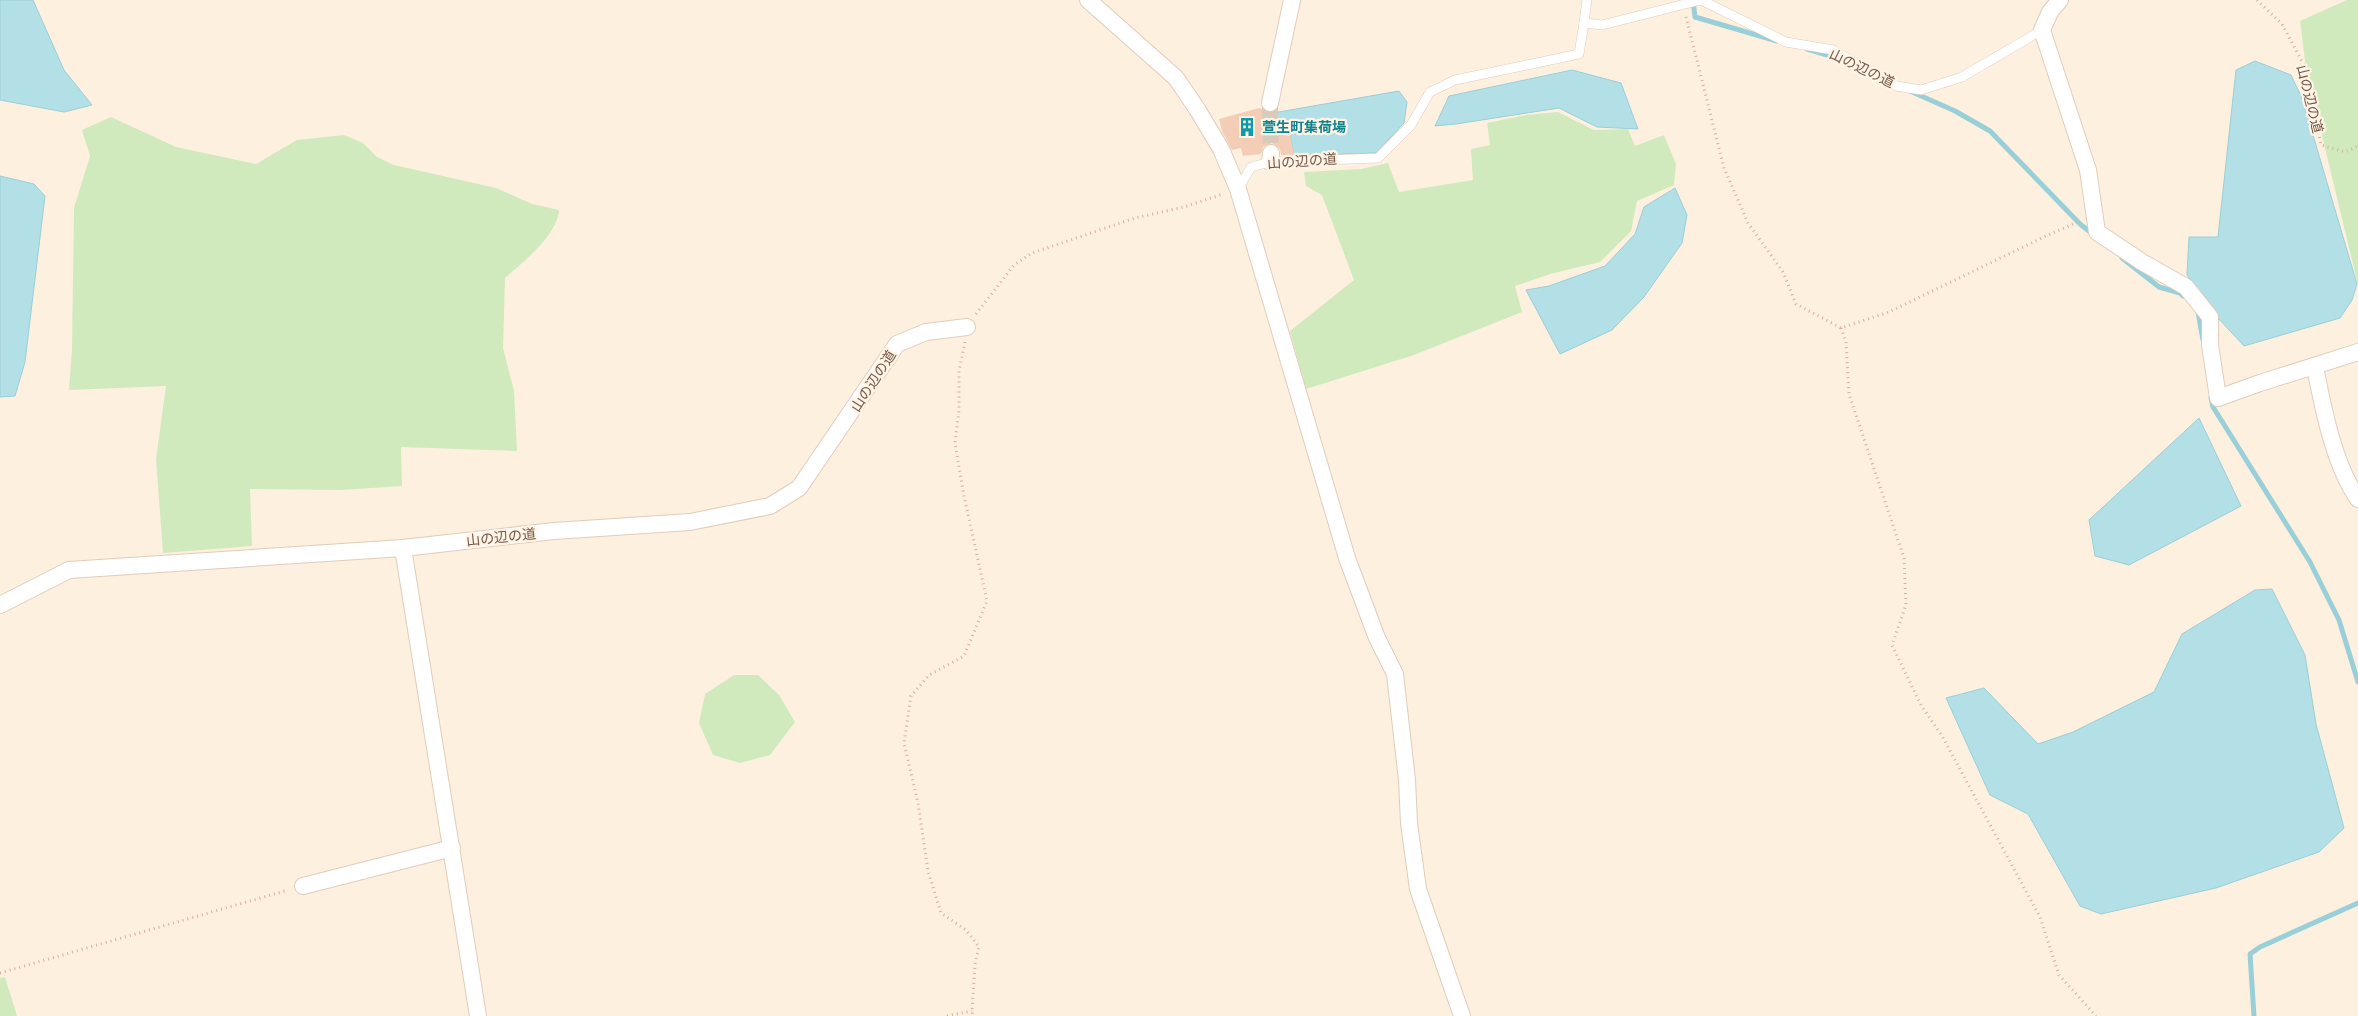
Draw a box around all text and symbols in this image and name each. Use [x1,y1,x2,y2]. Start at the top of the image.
street label: 山の辺の道 [1827,45,1897,91]
street label: 山の辺の道 [2294,63,2326,135]
building icon: 萱生町集荷場 [1236,116,1258,138]
place label: 萱生町集荷場 [1262,119,1346,135]
street label: 山の辺の道 [1267,151,1337,171]
street label: 山の辺の道 [847,347,899,415]
street label: 山の辺の道 [465,525,537,549]

